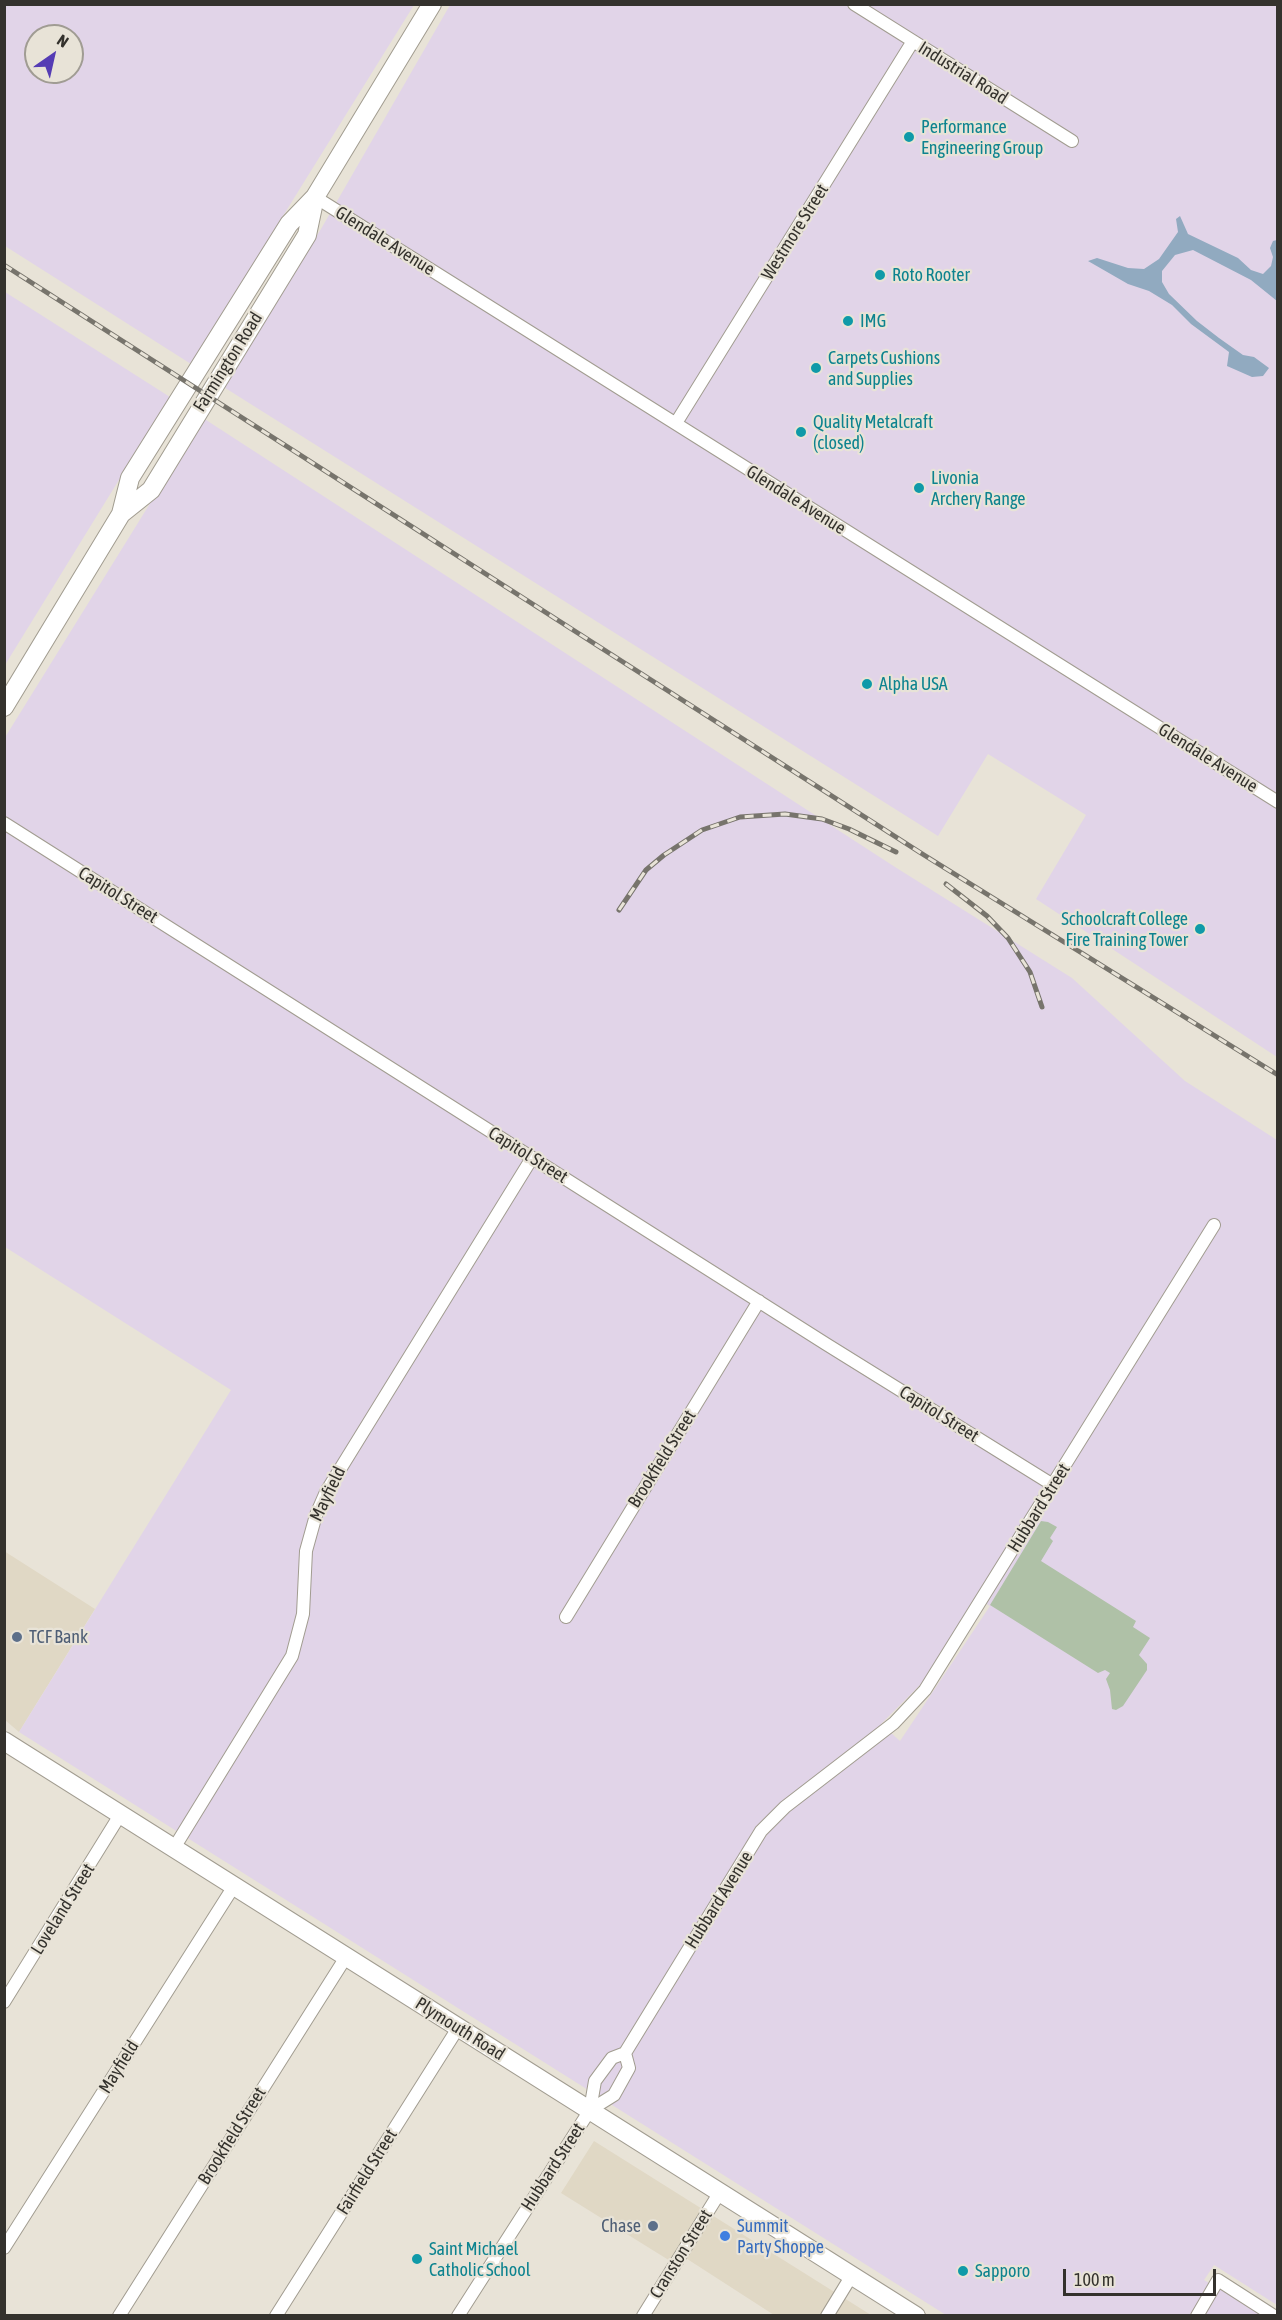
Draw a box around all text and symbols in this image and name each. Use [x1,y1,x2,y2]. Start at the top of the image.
north arrow [24,24,84,84]
text: N [54,31,72,51]
street label: Industrial Road [914,37,1012,109]
place label: Performance Engineering Group [921,116,1043,158]
marker: Performance Engineering Group [902,130,916,144]
street label: Westmore Street [757,180,833,284]
street label: Glendale Avenue [331,202,439,280]
place label: Roto Rooter [892,264,970,286]
marker: Roto Rooter [873,268,887,282]
street label: Farmington Road [189,308,267,416]
place label: IMG [860,310,886,332]
marker: IMG [841,314,855,328]
place label: Carpets Cushions and Supplies [828,347,940,389]
marker: Carpets Cushions and Supplies [809,361,823,375]
place label: Quality Metalcraft (closed) [813,411,933,454]
marker: Quality Metalcraft (closed) [794,425,808,439]
street label: Glendale Avenue [742,461,850,539]
place label: Livonia Archery Range [931,467,1026,510]
marker: Livonia Archery Range [912,481,926,495]
place label: Alpha USA [879,673,948,695]
marker: Alpha USA [860,677,874,691]
street label: Glendale Avenue [1154,719,1262,797]
street label: Capitol Street [74,862,162,928]
place label: Schoolcraft College Fire Training Tower [1061,908,1188,950]
marker: Schoolcraft College Fire Training Tower [1193,922,1207,936]
street label: Capitol Street [484,1122,572,1188]
street label: Capitol Street [895,1381,983,1447]
street label: Brookfield Street [623,1406,701,1512]
street label: Hubbard Street [1003,1460,1075,1556]
street label: Mayfield [306,1463,350,1525]
place label: TCF Bank [29,1626,88,1648]
marker: TCF Bank [10,1630,24,1644]
street label: Hubbard Avenue [681,1847,757,1953]
street label: Loveland Street [27,1860,99,1958]
street label: Plymouth Road [411,1993,509,2065]
street label: Mayfield [94,2037,144,2097]
street label: Brookfield Street [193,2083,271,2189]
street label: Hubbard Street [517,2119,589,2215]
street label: Fairfield Street [332,2125,402,2219]
street label: Cranston Street [645,2206,717,2302]
place label: Chase [601,2215,641,2237]
place label: Summit Party Shoppe [737,2215,824,2258]
marker: Chase [646,2219,660,2233]
marker: Summit Party Shoppe [718,2229,732,2243]
place label: Saint Michael Catholic School [429,2238,531,2280]
marker: Saint Michael Catholic School [410,2252,424,2266]
scale bar [1066,2257,1219,2295]
place label: Sapporo [975,2260,1030,2282]
marker: Sapporo [956,2264,970,2278]
text: 100 m [1074,2269,1115,2290]

